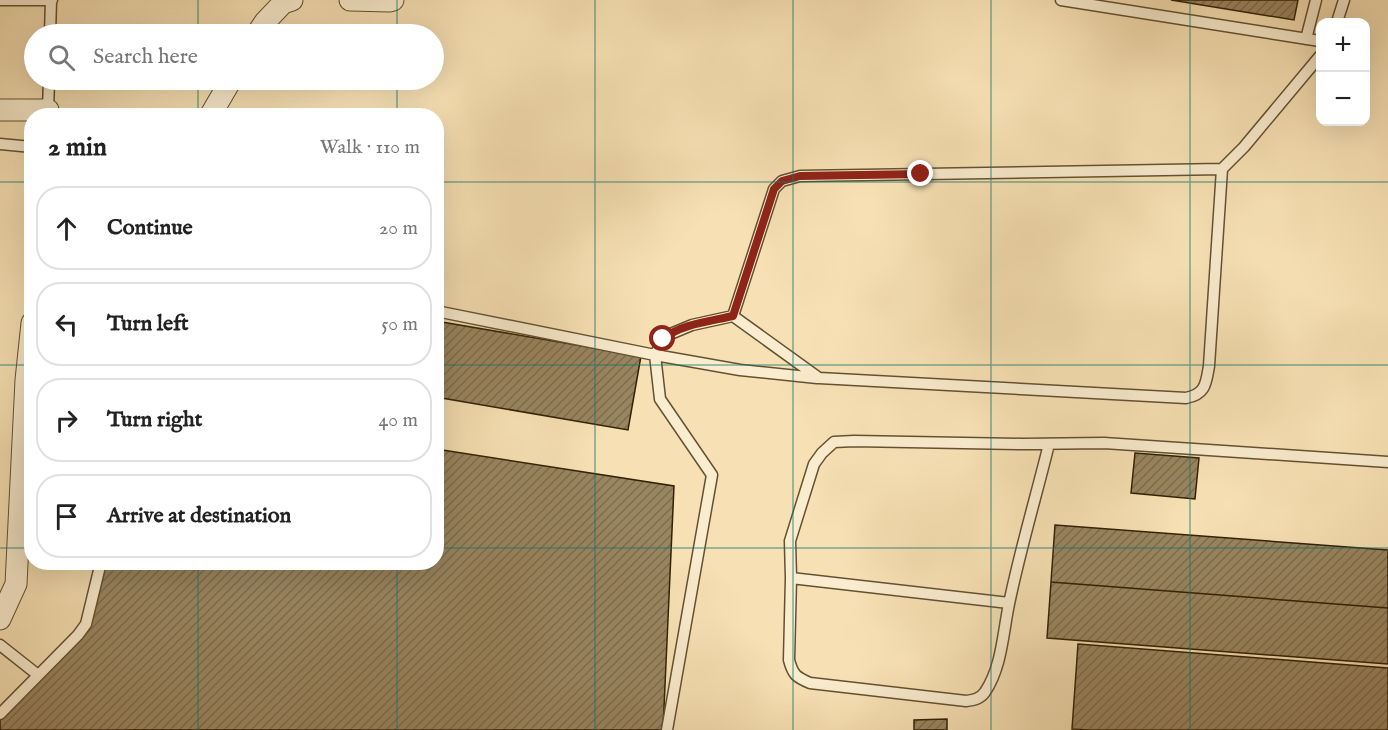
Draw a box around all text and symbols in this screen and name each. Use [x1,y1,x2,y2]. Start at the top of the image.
map controls [1316,18,1370,126]
button: + [1316,18,1370,72]
search box [24,24,444,90]
icon: search [45,41,78,74]
text: Search here [93,43,198,71]
button: − [1316,72,1370,126]
text: 2 min [48,131,107,164]
text: Walk · 110 m [320,135,420,160]
route end [907,160,933,186]
icon: ahead [50,212,83,245]
text: Continue [107,214,193,242]
text: 20 m [379,216,418,241]
icon: left [50,308,83,341]
text: Turn left [107,310,189,338]
text: 50 m [381,312,418,337]
route start [649,325,675,351]
icon: right [50,404,83,437]
text: Turn right [107,406,202,434]
text: 40 m [379,408,418,433]
icon: arrive [50,500,83,533]
text: Arrive at destination [107,502,291,530]

